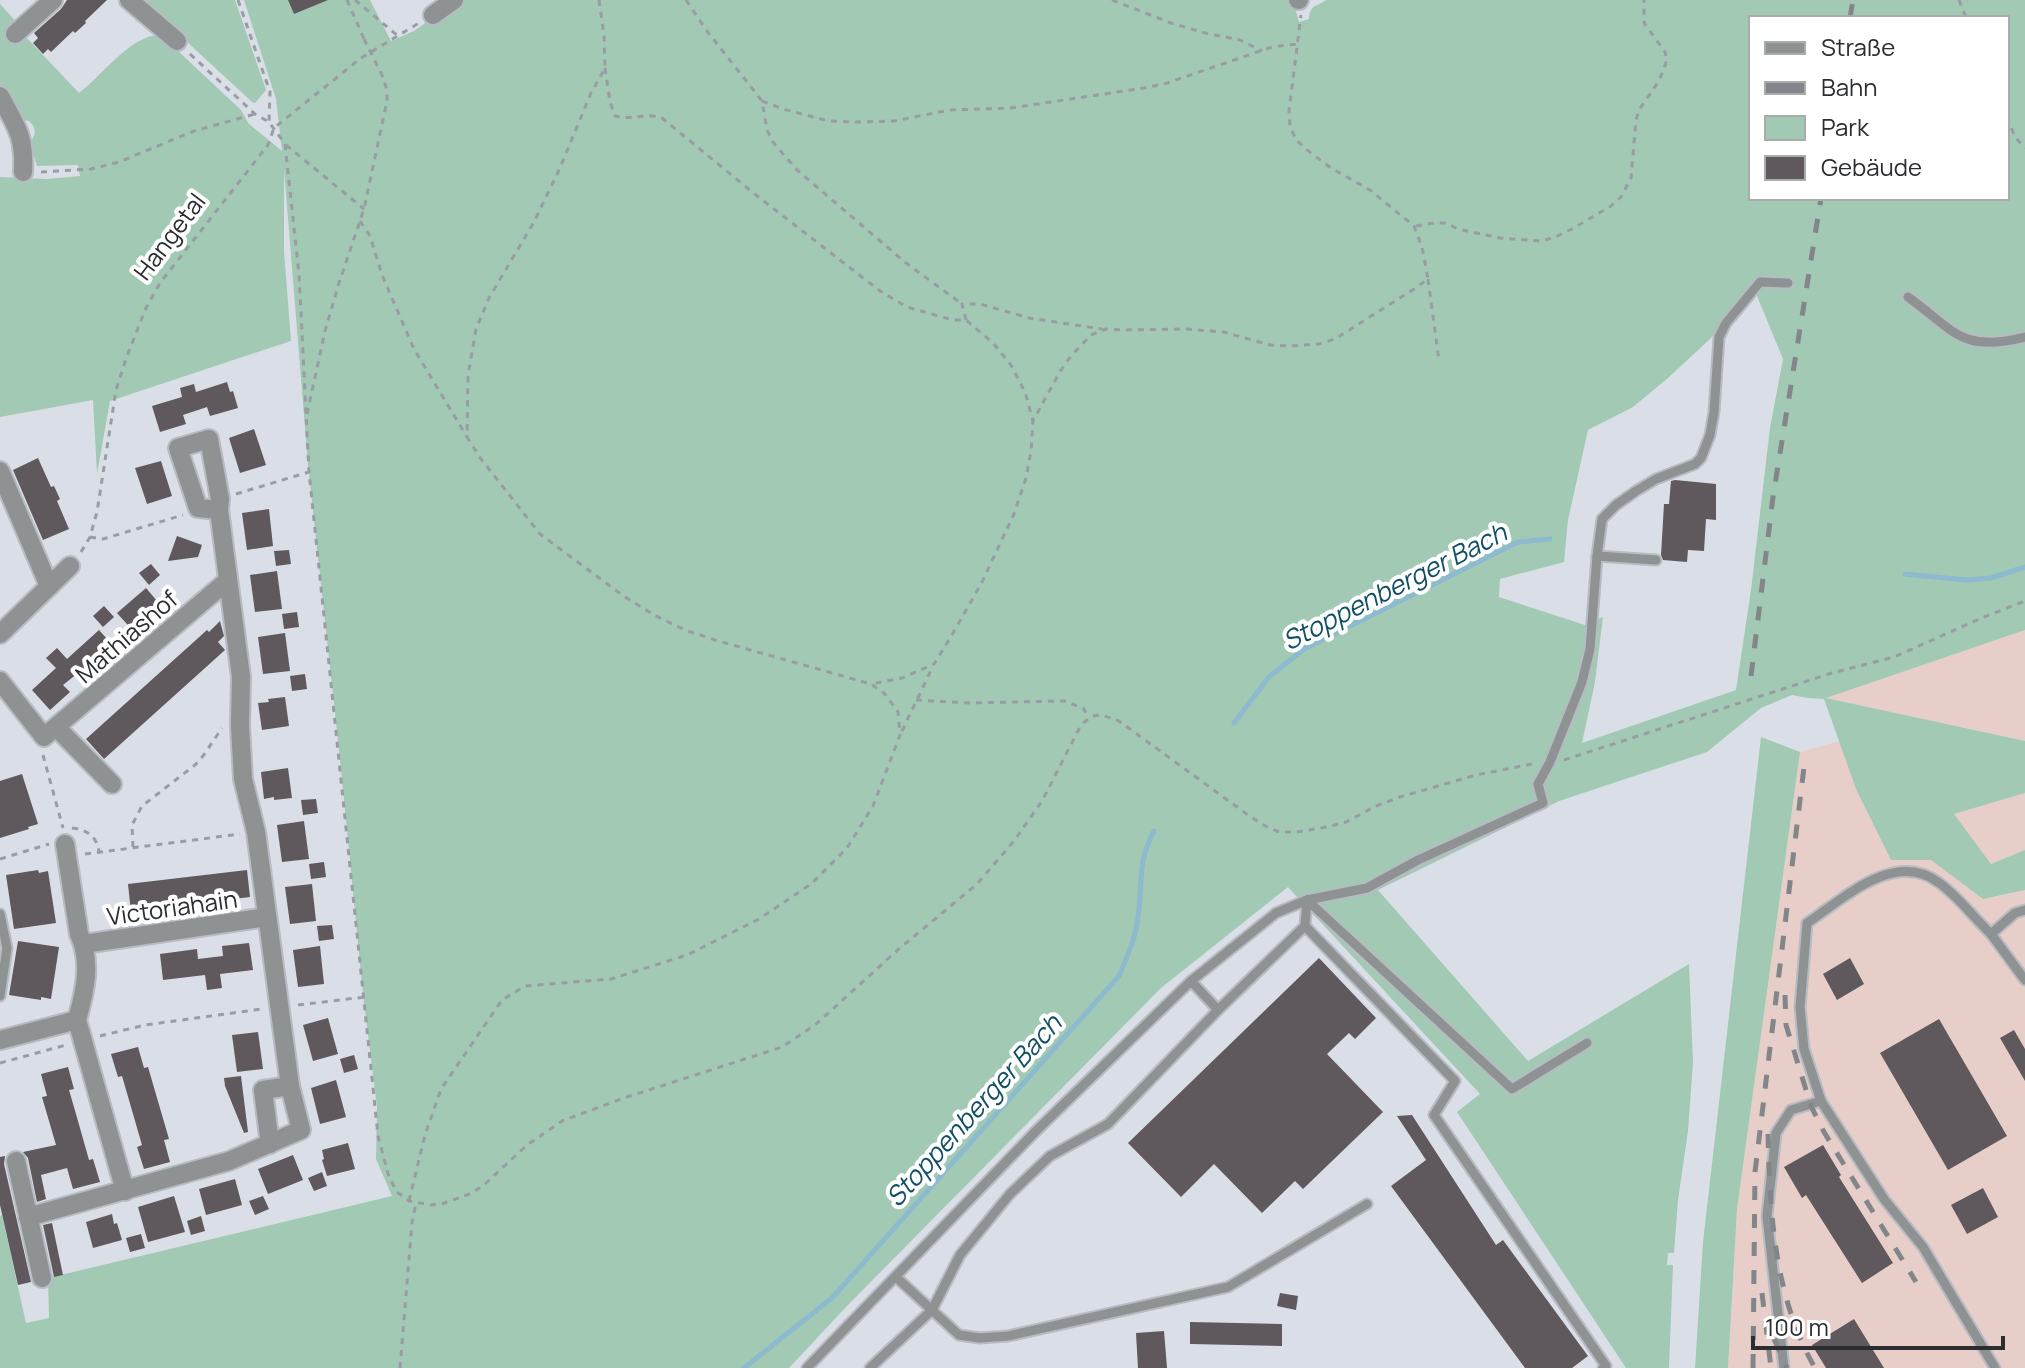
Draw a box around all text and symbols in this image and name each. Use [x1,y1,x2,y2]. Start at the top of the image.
legend [1749,16,2009,200]
text: Straße [1821,30,1895,63]
text: Bahn [1821,70,1878,103]
text: Park [1821,110,1870,143]
text: Gebäude [1821,150,1922,183]
street label: Hangetal [125,186,213,286]
water label: Stoppenberger Bach [1276,513,1514,658]
street label: Mathiashof [68,582,185,690]
street label: Victoriahain [105,882,239,932]
water label: Stoppenberger Bach [877,1005,1070,1214]
scale bar [1753,1300,2003,1350]
text: 100 m [1765,1310,1829,1343]

